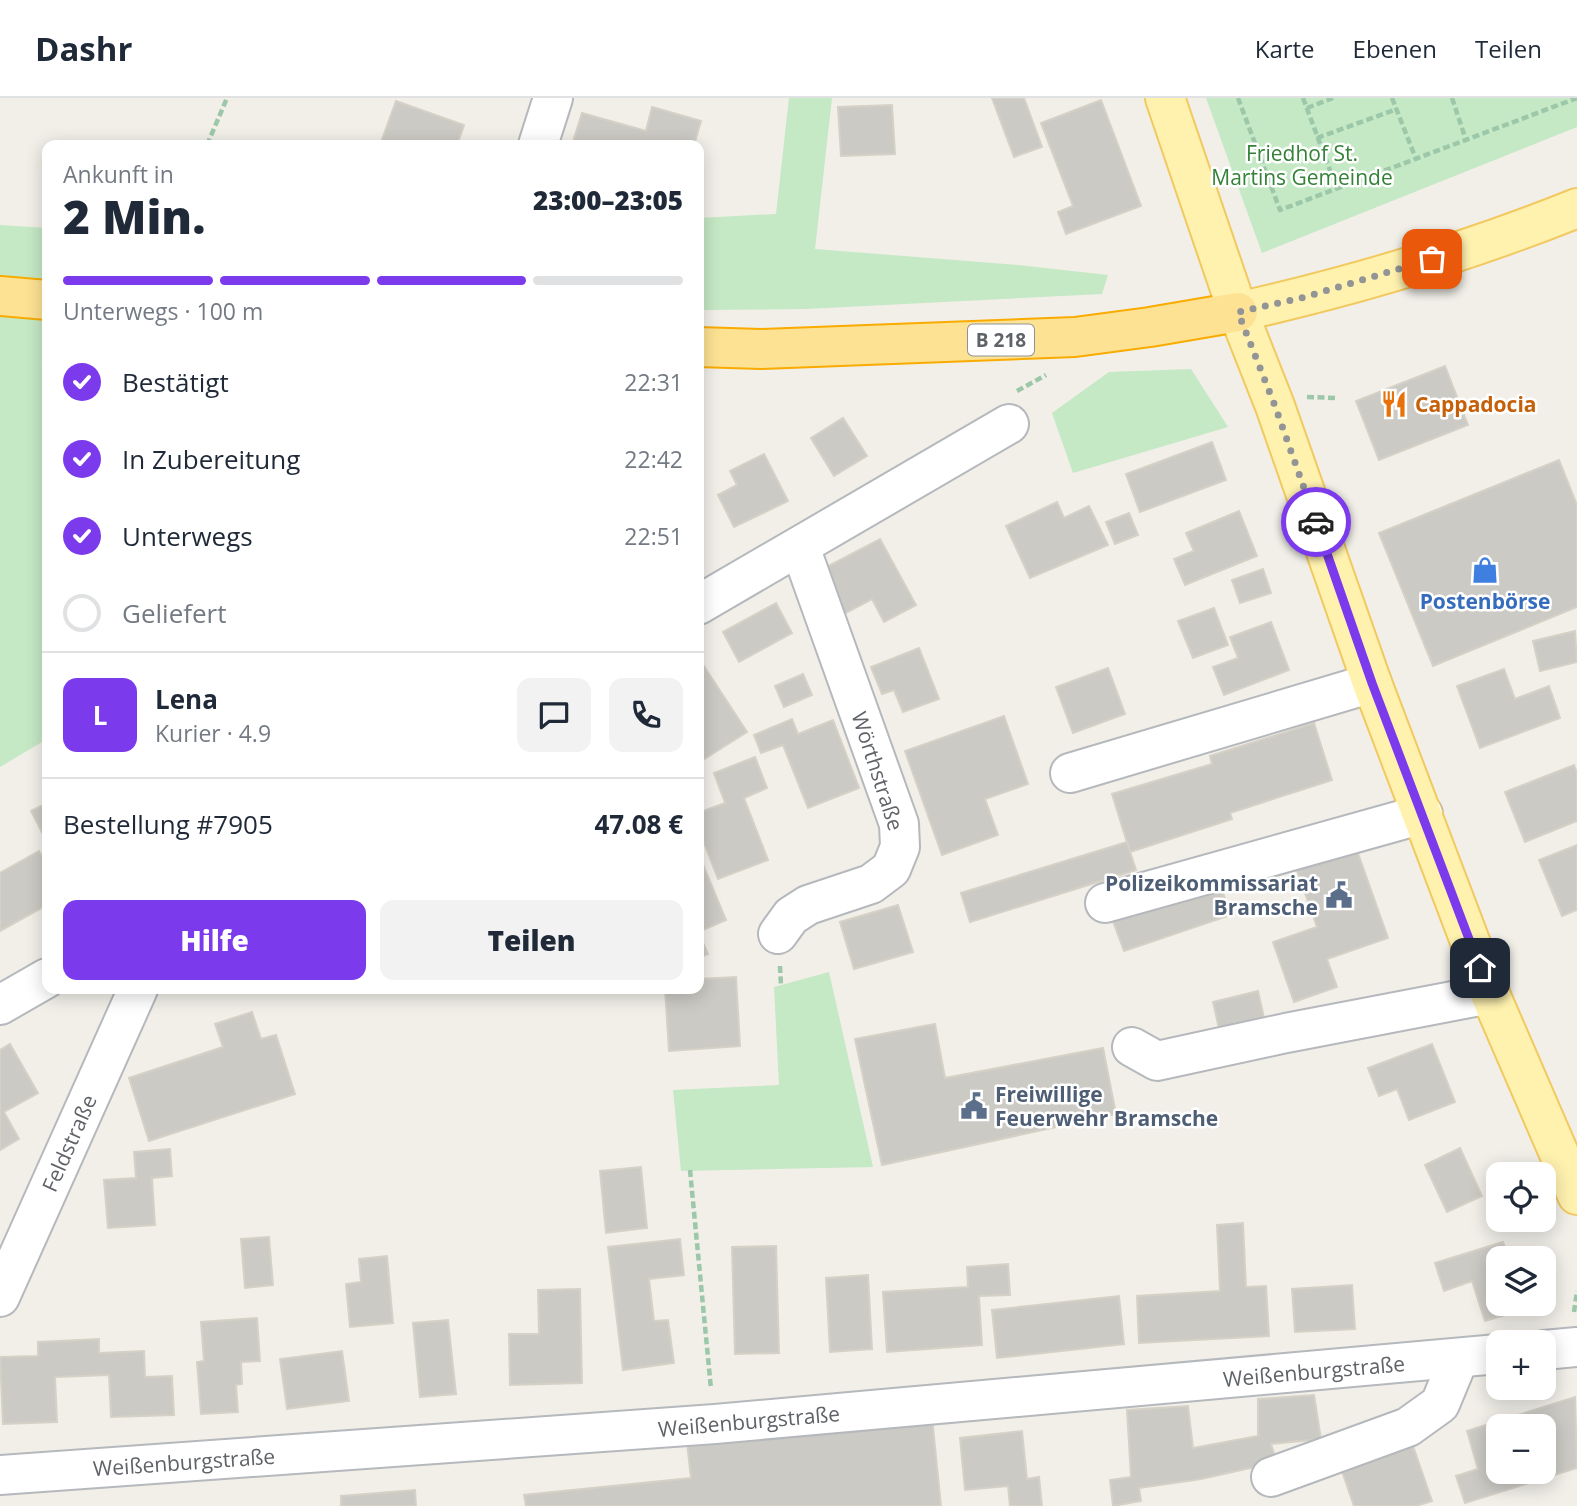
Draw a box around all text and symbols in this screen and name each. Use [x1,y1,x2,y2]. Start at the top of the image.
text: Dashr [35,26,132,71]
text: Karte [1255,32,1315,65]
text: Ebenen [1353,32,1437,65]
text: Teilen [1475,32,1542,65]
park label: Friedhof St. Martins Gemeinde [1211,139,1393,191]
text: Ankunft in [63,158,174,190]
text: 23:00–23:05 [533,182,683,218]
text: 2 Min. [63,185,205,247]
pin [1402,229,1462,289]
icon: bag [1413,240,1451,278]
text: Unterwegs · 100 m [63,295,263,327]
road number: B 218 [968,324,1034,356]
icon: check [63,363,101,401]
text: Bestätigt [122,364,229,400]
text: 22:31 [624,366,683,398]
restaurant icon: Cappadocia [1379,389,1409,419]
place label: Cappadocia [1415,390,1537,418]
icon: check [63,440,101,478]
text: In Zubereitung [122,441,300,477]
text: 22:42 [624,443,683,475]
courier [1281,487,1351,557]
icon: car [1297,503,1335,541]
icon: check [63,517,101,555]
text: Unterwegs [122,518,253,554]
text: 22:51 [624,520,683,552]
shop icon: Postenbörse [1470,555,1500,585]
place label: Postenbörse [1420,587,1550,615]
text: Geliefert [122,595,226,631]
button: chat [517,678,591,752]
button: phone [609,678,683,752]
text: Lena [155,681,218,717]
text: L [93,697,107,733]
street label: Wörthstraße [846,708,910,834]
text: Kurier · 4.9 [155,717,271,749]
text: Bestellung #7905 [63,806,273,842]
text: 47.08 € [595,806,683,842]
place label: Polizeikommissariat Bramsche [1105,869,1318,921]
public building icon: Polizeikommissariat Bramsche [1324,880,1354,910]
button: Hilfe [63,900,366,980]
button: Teilen [380,900,683,980]
pin [1450,938,1510,998]
icon: home [1461,949,1499,987]
place label: Freiwillige Feuerwehr Bramsche [995,1080,1218,1132]
street label: Feldstraße [35,1090,103,1196]
public building icon: Freiwillige Feuerwehr Bramsche [959,1091,989,1121]
map controls [1486,1162,1556,1484]
button: locate [1486,1162,1556,1232]
button: layers [1486,1246,1556,1316]
button: + [1486,1330,1556,1400]
street label: Weißenburgstraße [1222,1349,1406,1393]
street label: Weißenburgstraße [657,1399,841,1443]
button: − [1486,1414,1556,1484]
street label: Weißenburgstraße [92,1442,276,1482]

